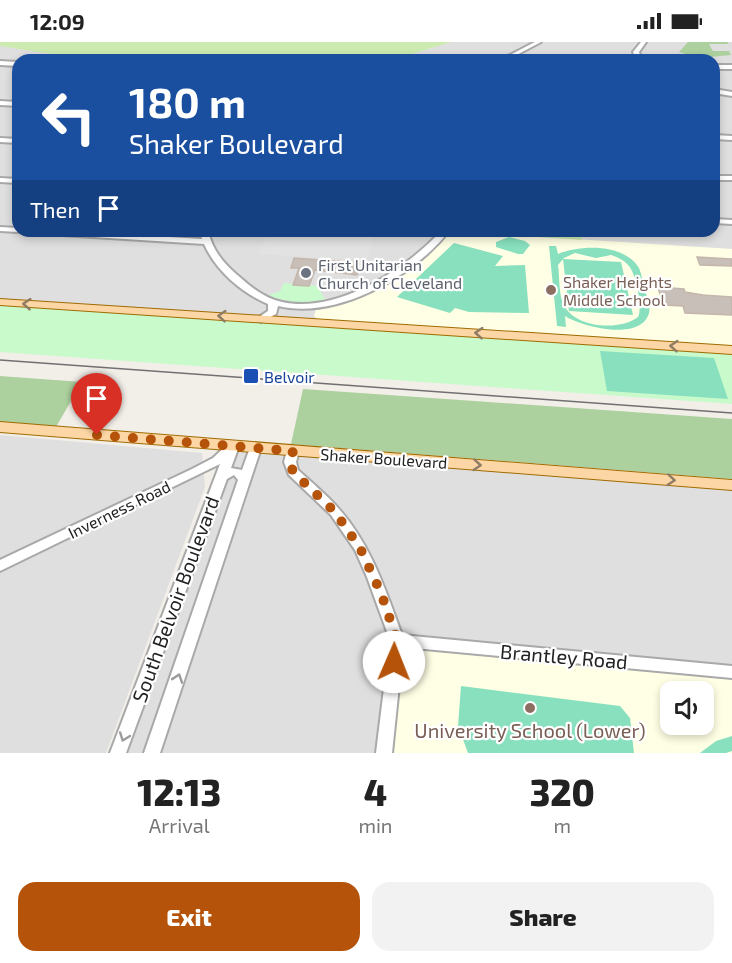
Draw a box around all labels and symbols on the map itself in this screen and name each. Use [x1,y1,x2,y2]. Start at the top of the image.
place label: First Unitarian Church of Cleveland [318,255,462,292]
marker: First Unitarian Church of Cleveland [299,266,313,280]
place label: Shaker Heights Middle School [563,272,672,309]
marker: Shaker Heights Middle School [544,283,558,297]
one-way arrow [22,297,31,310]
one-way arrow [217,310,226,323]
one-way arrow [475,327,484,340]
one-way arrow [669,339,678,352]
marker: Belvoir [242,367,260,385]
place label: Belvoir [264,367,315,386]
pin [71,373,122,435]
street label: Shaker Boulevard [320,444,448,472]
one-way arrow [472,458,482,471]
one-way arrow [667,473,676,486]
street label: Inverness Road [65,476,173,542]
street label: South Belvoir Boulevard [126,493,224,705]
position arrow [362,630,426,694]
street label: Brantley Road [499,638,629,674]
one-way arrow [170,673,183,684]
marker: University School (Lower) [523,701,537,715]
place label: University School (Lower) [414,718,646,742]
one-way arrow [119,731,132,741]

